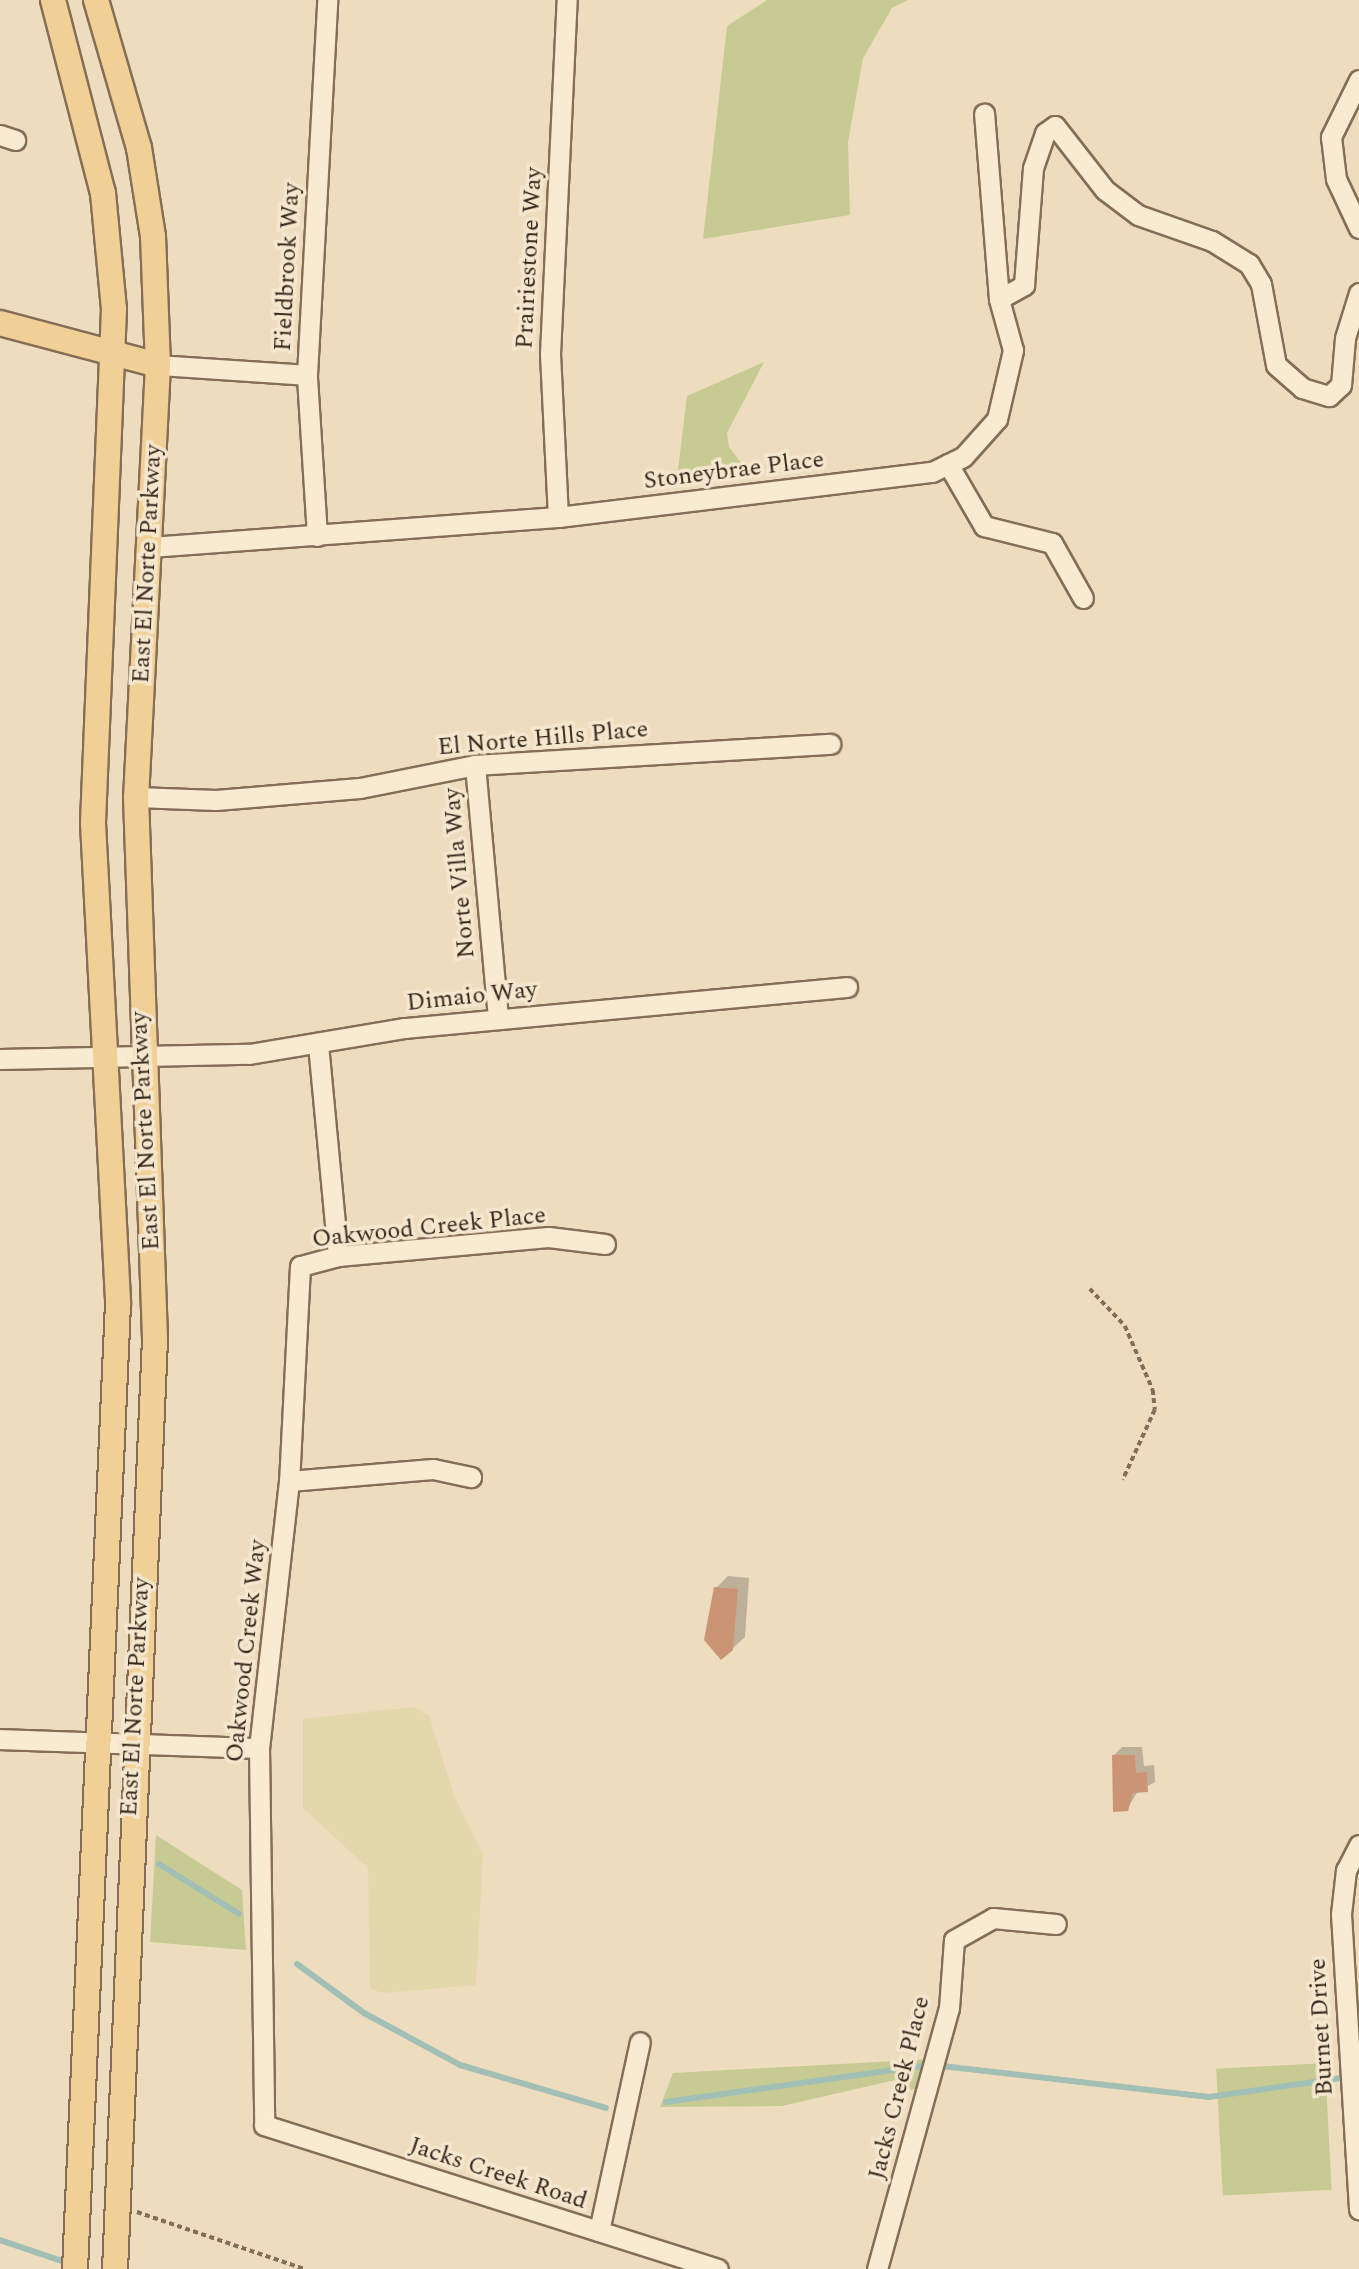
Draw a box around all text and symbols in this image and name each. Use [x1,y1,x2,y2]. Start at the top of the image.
street label: Prairiestone Way [511,166,549,350]
street label: Fieldbrook Way [269,182,307,352]
street label: East El Norte Parkway [127,444,169,684]
street label: Stoneybrae Place [642,446,826,496]
street label: El Norte Hills Place [437,715,649,763]
street label: Norte Villa Way [438,787,482,959]
street label: Dimaio Way [405,976,539,1018]
street label: East El Norte Parkway [125,1011,167,1251]
street label: Oakwood Creek Place [311,1201,547,1255]
street label: Oakwood Creek Way [221,1538,273,1764]
street label: East El Norte Parkway [115,1577,157,1817]
street label: Burnet Drive [1304,1958,1340,2096]
street label: Jacks Creek Place [863,1993,937,2183]
street label: Jacks Creek Road [406,2132,590,2216]

